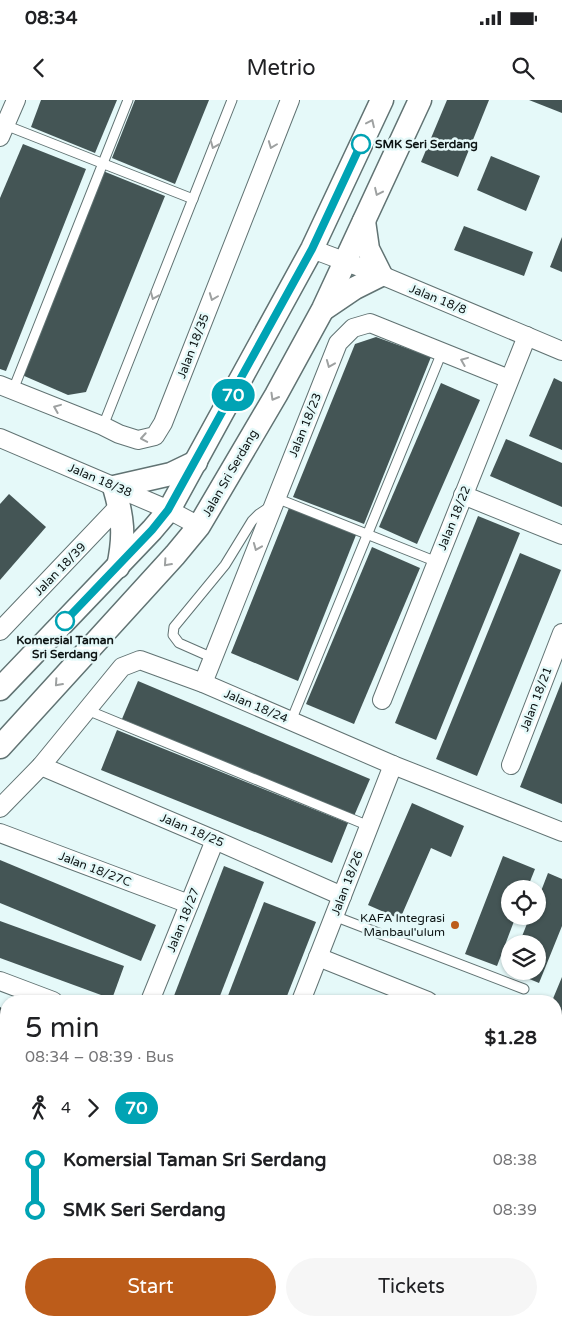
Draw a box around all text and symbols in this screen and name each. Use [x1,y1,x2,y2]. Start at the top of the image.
text: 08:34 [25,7,78,29]
icon: back [25,54,53,82]
icon: search [509,54,537,82]
text: Metrio [246,55,316,81]
one-way arrow [365,119,375,128]
marker: SMK Seri Serdang [351,134,371,154]
place label: SMK Seri Serdang [375,137,478,152]
one-way arrow [210,140,221,149]
one-way arrow [268,141,278,149]
one-way arrow [373,187,384,196]
street label: Jalan 18/8 [407,281,469,317]
one-way arrow [150,291,161,300]
one-way arrow [209,292,219,300]
street label: Jalan 18/35 [174,312,212,380]
one-way arrow [460,357,469,367]
one-way arrow [325,359,336,368]
line badge: 70 [210,379,256,411]
text: 70 [222,384,244,406]
street label: Jalan 18/23 [286,391,324,459]
one-way arrow [271,392,281,401]
one-way arrow [54,404,62,414]
street label: Jalan Sri Serdang [199,427,261,519]
one-way arrow [140,433,148,443]
street label: Jalan 18/38 [66,460,134,500]
street label: Jalan 18/22 [435,484,473,552]
street label: Jalan 18/39 [31,540,89,598]
one-way arrow [253,543,263,551]
one-way arrow [164,557,173,566]
marker: Komersial Taman Sri Serdang [55,611,75,631]
place label: Komersial Taman Sri Serdang [16,633,114,662]
street label: Jalan 18/21 [517,665,555,733]
one-way arrow [55,677,64,686]
street label: Jalan 18/24 [222,686,290,726]
street label: Jalan 18/25 [158,810,226,850]
street label: Jalan 18/27C [57,849,133,889]
street label: Jalan 18/26 [328,849,366,917]
map controls [501,880,546,980]
button: locate [501,880,546,925]
street label: Jalan 18/27 [164,886,202,954]
place label: KAFA Integrasi Manbaul'ulum [360,911,445,939]
marker: KAFA Integrasi Manbaul'ulum [449,919,461,931]
button: layers [501,935,546,980]
text: 5 min [25,1011,100,1045]
text: $1.28 [485,1027,537,1049]
text: 08:34 – 08:39 · Bus [25,1047,174,1067]
icon: walk [25,1094,53,1122]
icon: forward [79,1094,107,1122]
text: 70 [125,1097,148,1119]
text: 4 [61,1098,71,1118]
text: Komersial Taman Sri Serdang [63,1149,327,1171]
text: 08:38 [493,1150,537,1170]
text: SMK Seri Serdang [63,1199,226,1221]
text: 08:39 [493,1200,537,1220]
button: Start [25,1258,276,1316]
button: Tickets [286,1258,537,1316]

